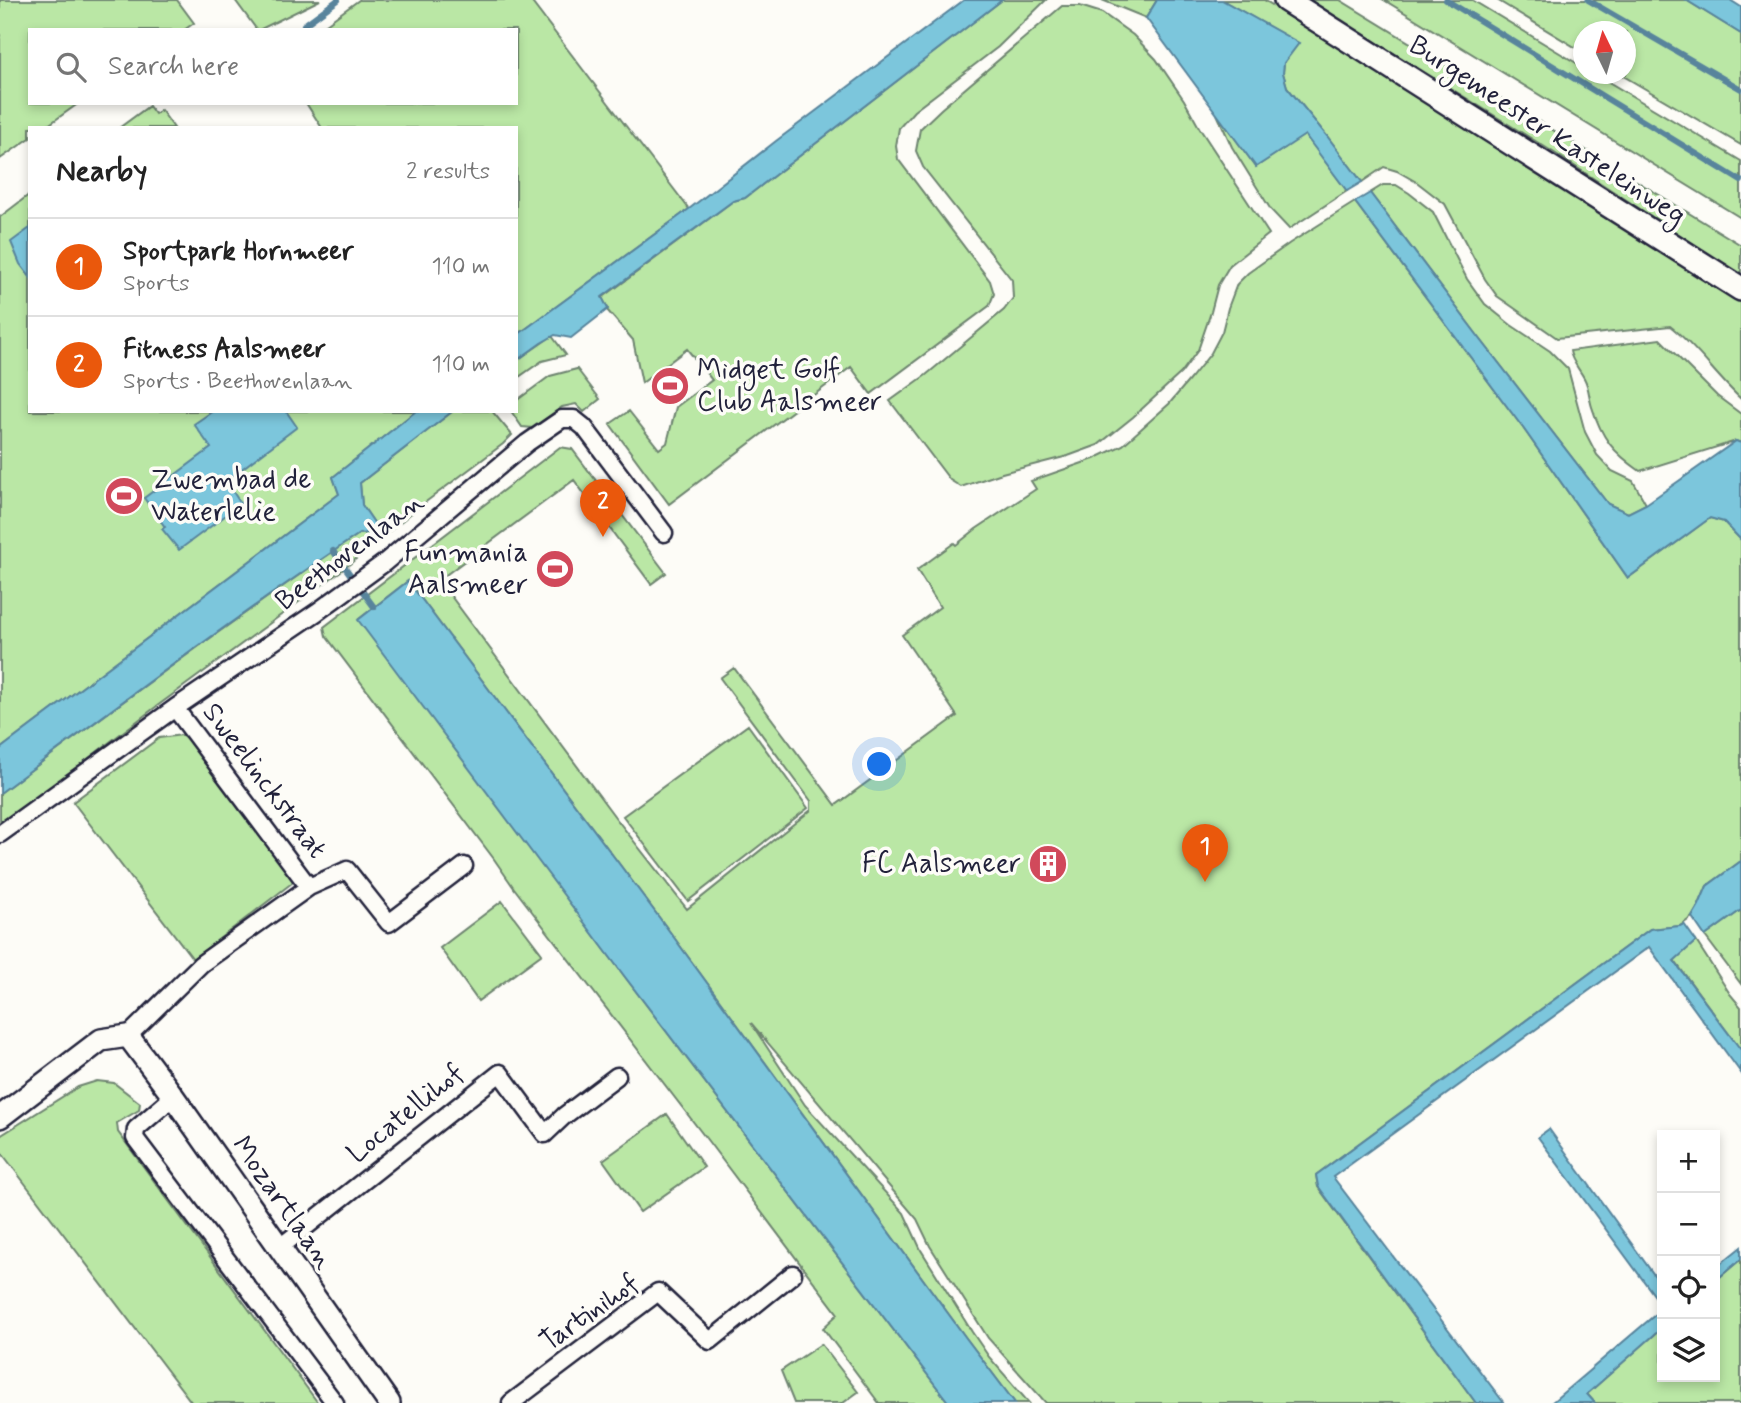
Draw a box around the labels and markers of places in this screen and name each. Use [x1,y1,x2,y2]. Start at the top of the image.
place label: Midget Golf Club Aalsmeer [697,352,882,421]
sports icon: Midget Golf Club Aalsmeer [649,365,691,407]
place label: Zwembad de Waterlelie [151,462,311,531]
sports icon: Zwembad de Waterlelie [103,475,145,517]
pin: 2 [580,479,626,537]
place label: Funmania Aalsmeer [404,535,528,604]
sports icon: Funmania Aalsmeer [534,548,576,590]
pin: 1 [1182,824,1228,882]
building icon: FC Aalsmeer [1027,843,1069,885]
place label: FC Aalsmeer [862,846,1021,883]

